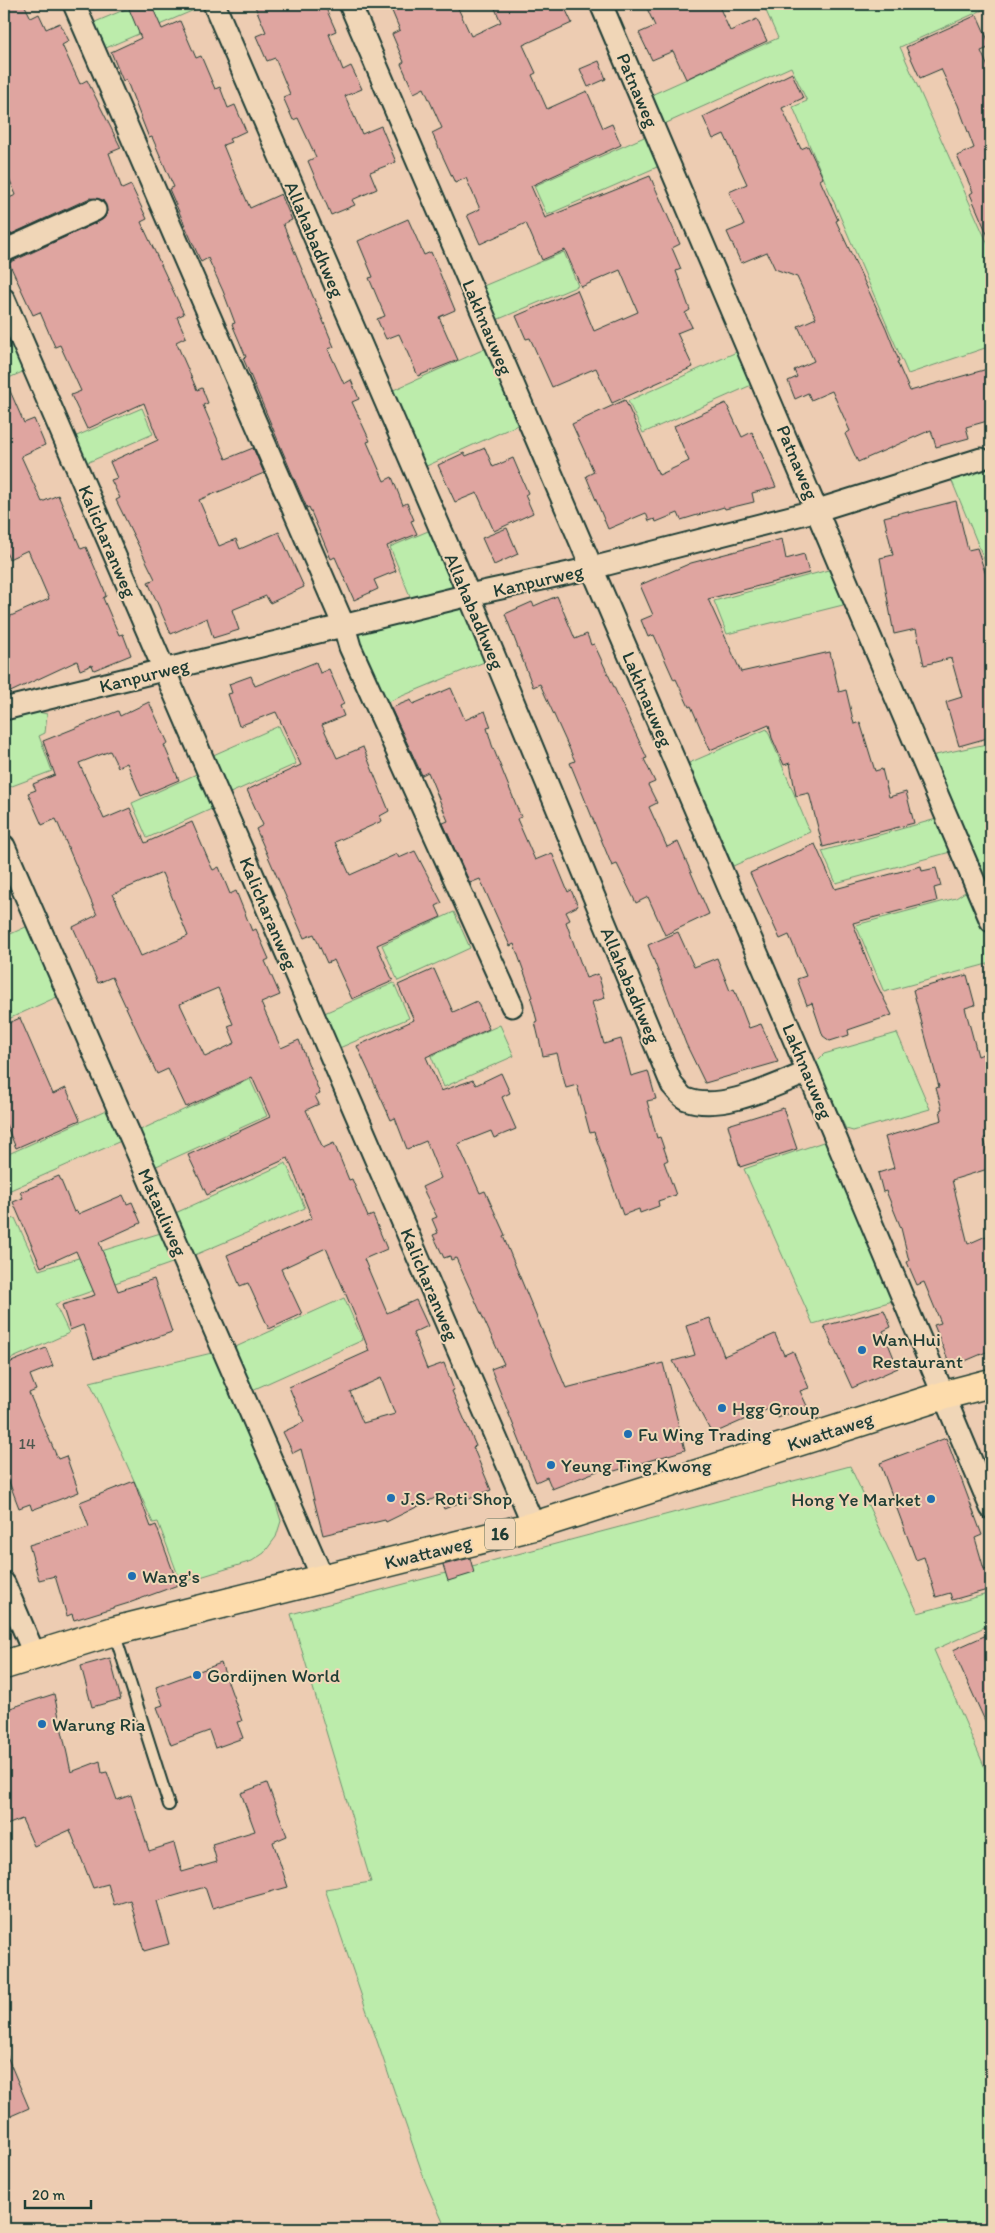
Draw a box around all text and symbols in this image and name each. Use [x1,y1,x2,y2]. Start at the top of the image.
street label: Patnaweg [612,50,664,131]
street label: Allahabadhweg [280,178,349,301]
street label: Lakhnauweg [457,276,518,379]
street label: Patnaweg [772,422,824,503]
street label: Kalicharanweg [73,481,142,601]
street label: Allahabadhweg [440,550,509,673]
street label: Kanpurweg [491,559,586,602]
street label: Lakhnauweg [617,648,678,751]
street label: Kanpurweg [97,653,192,698]
street label: Kalicharanweg [234,853,303,973]
street label: Allahabadhweg [596,924,665,1047]
street label: Lakhnauweg [777,1020,838,1123]
street label: Matauliweg [133,1165,192,1260]
street label: Kalicharanweg [395,1224,464,1344]
place label: Wan Hui Restaurant [872,1328,963,1373]
marker: Wan Hui Restaurant [856,1344,868,1356]
place label: Hgg Group [732,1397,820,1420]
marker: Hgg Group [716,1402,728,1414]
street label: Kwattaweg [784,1407,876,1456]
place label: Fu Wing Trading [638,1423,772,1446]
marker: Fu Wing Trading [622,1428,634,1440]
house number: 14 [18,1434,36,1453]
place label: Yeung Ting Kwong [561,1454,712,1477]
marker: Yeung Ting Kwong [545,1459,557,1471]
place label: J.S. Roti Shop [401,1487,512,1510]
place label: Hong Ye Market [791,1488,921,1511]
marker: J.S. Roti Shop [385,1492,397,1504]
marker: Hong Ye Market [925,1493,937,1505]
road number: 16 [485,1518,515,1550]
street label: Kwattaweg [382,1530,474,1574]
place label: Wang's [142,1565,200,1588]
marker: Wang's [126,1570,138,1582]
place label: Gordijnen World [207,1664,340,1687]
marker: Gordijnen World [191,1669,203,1681]
place label: Warung Ria [52,1713,146,1736]
marker: Warung Ria [36,1718,48,1730]
scale bar [25,2178,91,2210]
text: 20 m [32,2186,66,2204]

